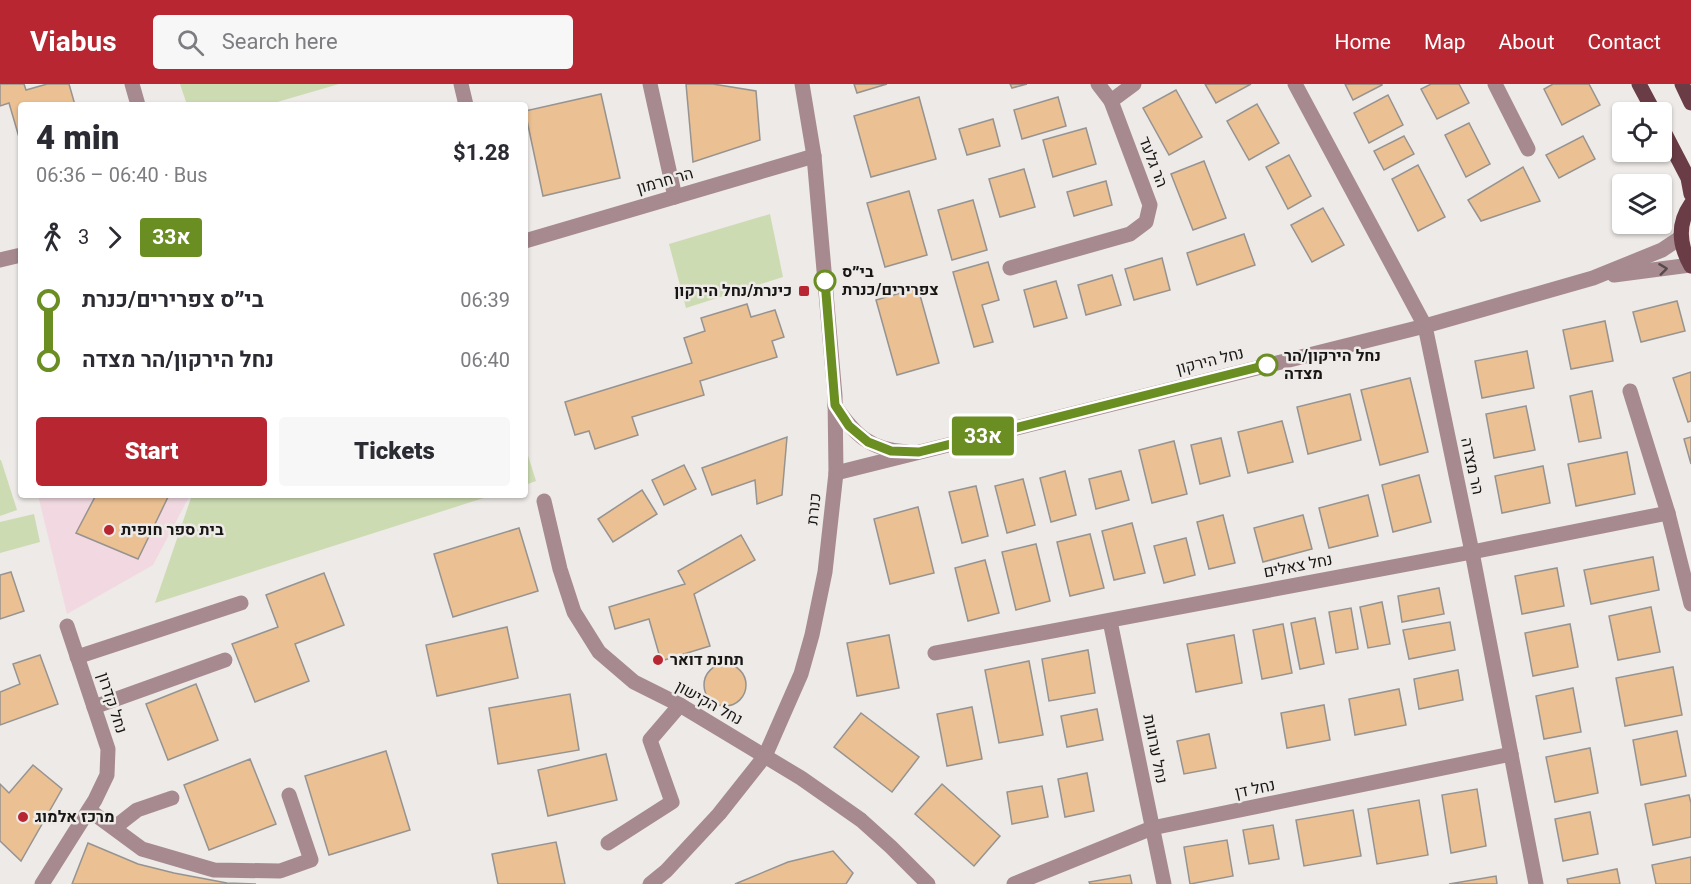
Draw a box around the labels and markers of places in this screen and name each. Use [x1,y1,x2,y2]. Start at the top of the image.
place label: בי״ס צפרירים/כנרת [842,260,939,302]
marker: בי״ס צפרירים/כנרת [814,270,836,292]
place label: כינרת/נחל הירקון [674,279,792,303]
marker: כינרת/נחל הירקון [797,284,811,298]
place label: נחל הירקון/הר מצדה [1284,344,1381,386]
marker: נחל הירקון/הר מצדה [1256,354,1278,376]
place label: בית ספר חופית [121,518,224,542]
marker: בית ספר חופית [102,523,116,537]
place label: תחנת דואר [670,648,744,672]
marker: תחנת דואר [651,653,665,667]
place label: מרכז אלמוג [35,805,115,829]
marker: מרכז אלמוג [16,810,30,824]

